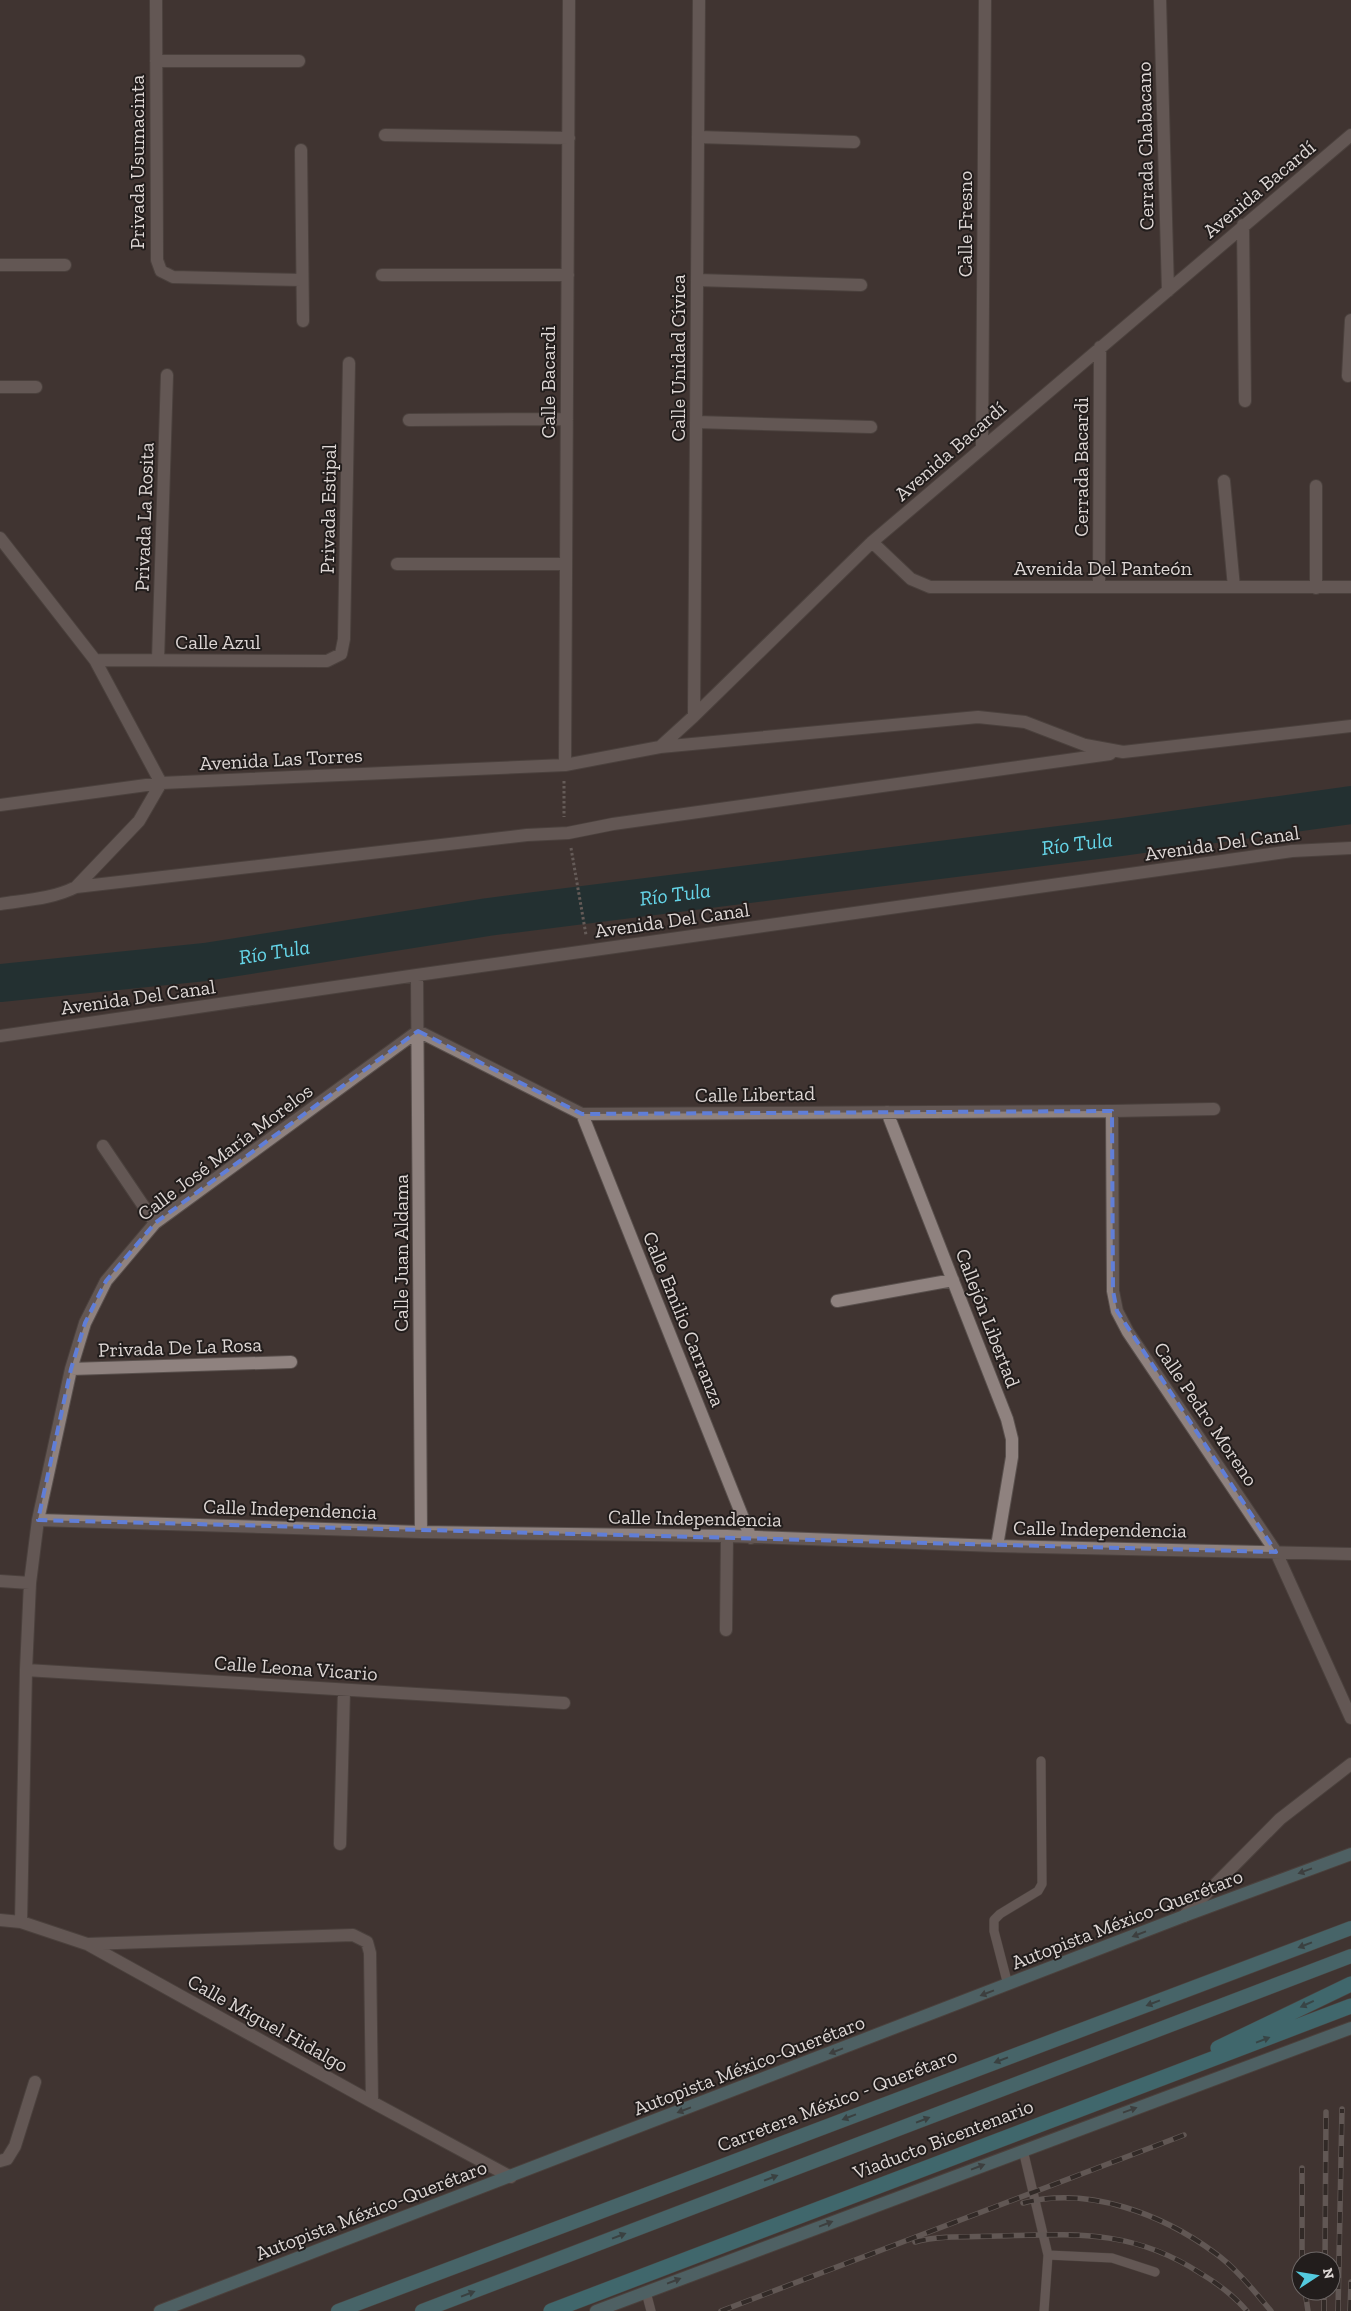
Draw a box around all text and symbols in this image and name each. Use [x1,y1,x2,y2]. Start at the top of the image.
street label: Cerrada Chabacano [1132,61,1158,231]
street label: Privada Usumacinta [125,75,149,249]
street label: Avenida Bacardí [1198,135,1320,243]
street label: Calle Fresno [953,171,977,277]
street label: Calle Unidad Cívica [666,274,690,442]
street label: Calle Bacardi [536,325,560,438]
street label: Avenida Bacardí [890,396,1011,506]
street label: Cerrada Bacardi [1069,397,1093,537]
street label: Privada La Rosita [129,442,159,592]
street label: Privada Estipal [315,444,341,574]
street label: Avenida Del Panteón [1014,556,1192,580]
street label: Calle Azul [175,630,261,654]
street label: Avenida Las Torres [199,743,363,775]
street label: Avenida Del Canal [1143,820,1301,866]
water label: Río Tula [1040,826,1114,860]
water label: Río Tula [638,877,712,910]
street label: Avenida Del Canal [593,897,751,943]
water label: Río Tula [237,933,311,969]
street label: Avenida Del Canal [59,974,217,1020]
street label: Calle José María Morelos [133,1078,317,1226]
street label: Calle Libertad [695,1081,815,1107]
street label: Calle Juan Aldama [389,1174,413,1332]
street label: Calle Emilio Carranza [638,1228,730,1410]
street label: Callejón Libertad [950,1245,1026,1391]
street label: Privada De La Rosa [98,1332,263,1362]
street label: Calle Pedro Moreno [1149,1337,1263,1491]
street label: Calle Independencia [203,1494,378,1524]
street label: Calle Independencia [608,1504,782,1532]
street label: Calle Independencia [1013,1515,1187,1543]
street label: Calle Leona Vicario [213,1650,379,1686]
street label: Autopista México-Querétaro [1008,1864,1246,1974]
one-way arrow [1298,1868,1313,1875]
one-way arrow [1131,1930,1146,1938]
one-way arrow [1298,1942,1313,1949]
street label: Calle Miguel Hidalgo [184,1969,352,2077]
one-way arrow [980,1989,995,1997]
one-way arrow [1146,1999,1161,2007]
one-way arrow [1300,2001,1314,2009]
street label: Autopista México-Querétaro [630,2010,868,2120]
one-way arrow [1256,2035,1271,2043]
street label: Carretera México - Querétaro [714,2043,960,2157]
one-way arrow [828,2047,843,2055]
one-way arrow [993,2056,1008,2064]
street label: Viaducto Bicentenario [848,2093,1037,2185]
one-way arrow [676,2106,691,2114]
one-way arrow [1123,2106,1138,2114]
one-way arrow [841,2113,856,2121]
one-way arrow [916,2116,931,2124]
street label: Autopista México-Querétaro [252,2155,490,2265]
one-way arrow [971,2163,986,2171]
one-way arrow [764,2174,779,2182]
one-way arrow [819,2220,834,2228]
one-way arrow [612,2232,627,2239]
north arrow [1291,2251,1341,2301]
text: N [1319,2266,1338,2281]
one-way arrow [667,2277,682,2285]
one-way arrow [460,2289,475,2297]

